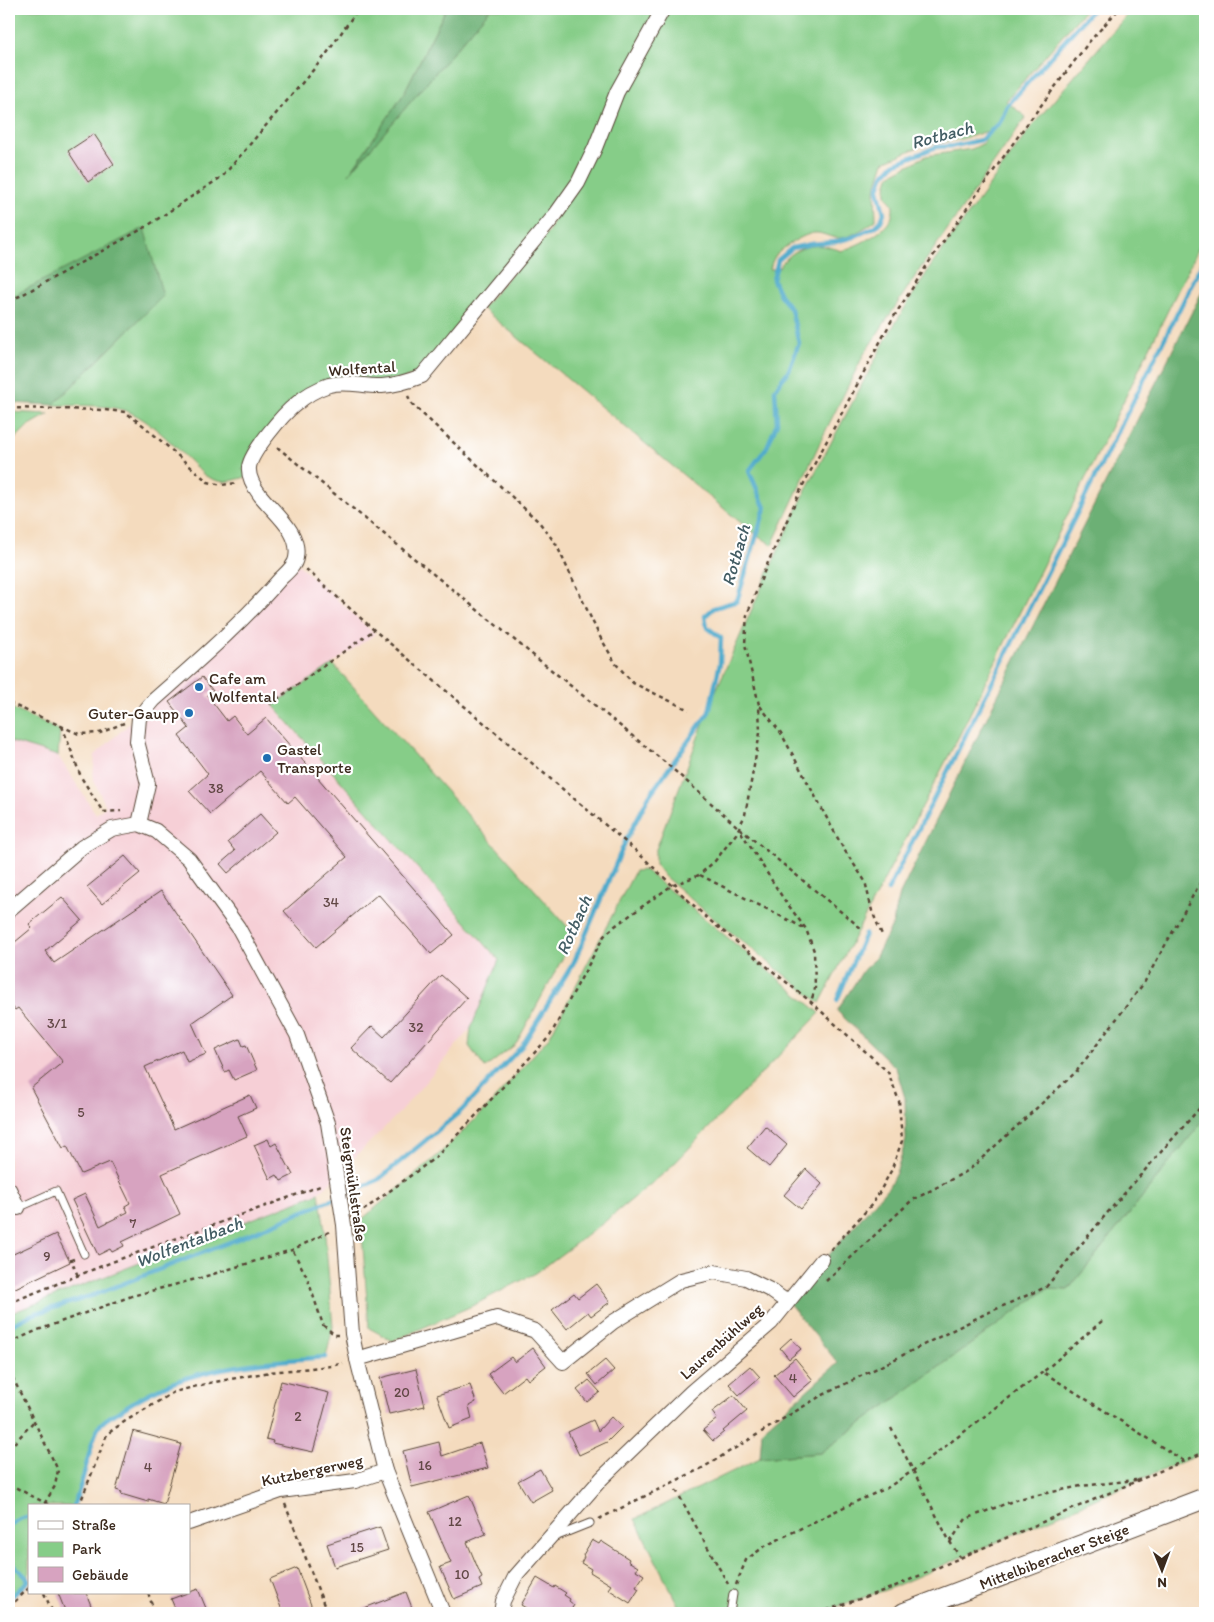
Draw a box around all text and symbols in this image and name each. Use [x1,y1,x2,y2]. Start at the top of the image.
water label: Rotbach [909,116,976,154]
street label: Wolfental [328,357,397,380]
water label: Rotbach [717,521,755,588]
place label: Cafe am Wolfental [209,669,277,706]
marker: Cafe am Wolfental [193,681,205,693]
place label: Guter-Gaupp [88,704,179,723]
marker: Guter-Gaupp [183,707,195,719]
place label: Gastel Transporte [277,740,352,777]
marker: Gastel Transporte [261,752,273,764]
house number: 38 [208,780,224,797]
water label: Rotbach [551,891,597,958]
house number: 34 [323,894,340,911]
house number: 3/1 [47,1015,68,1032]
house number: 32 [409,1019,424,1036]
house number: 5 [77,1104,85,1121]
street label: Steigmühlstraße [336,1126,371,1242]
water label: Wolfentalbach [133,1211,246,1272]
house number: 7 [130,1215,137,1232]
house number: 9 [43,1248,51,1265]
street label: Laurenbühlweg [676,1299,767,1384]
house number: 4 [789,1370,798,1387]
house number: 20 [394,1384,410,1401]
house number: 2 [294,1408,302,1425]
street label: Kutzbergerweg [260,1450,365,1491]
house number: 16 [418,1457,432,1474]
house number: 4 [144,1459,153,1476]
legend [28,1504,190,1594]
house number: 12 [448,1513,463,1530]
text: Straße [72,1516,116,1534]
street label: Mittelbiberacher Steige [977,1519,1132,1594]
house number: 15 [350,1539,364,1556]
text: Park [72,1540,102,1558]
north arrow [1136,1544,1186,1594]
text: Gebäude [72,1566,129,1584]
house number: 10 [454,1566,470,1583]
text: N [1157,1574,1167,1591]

